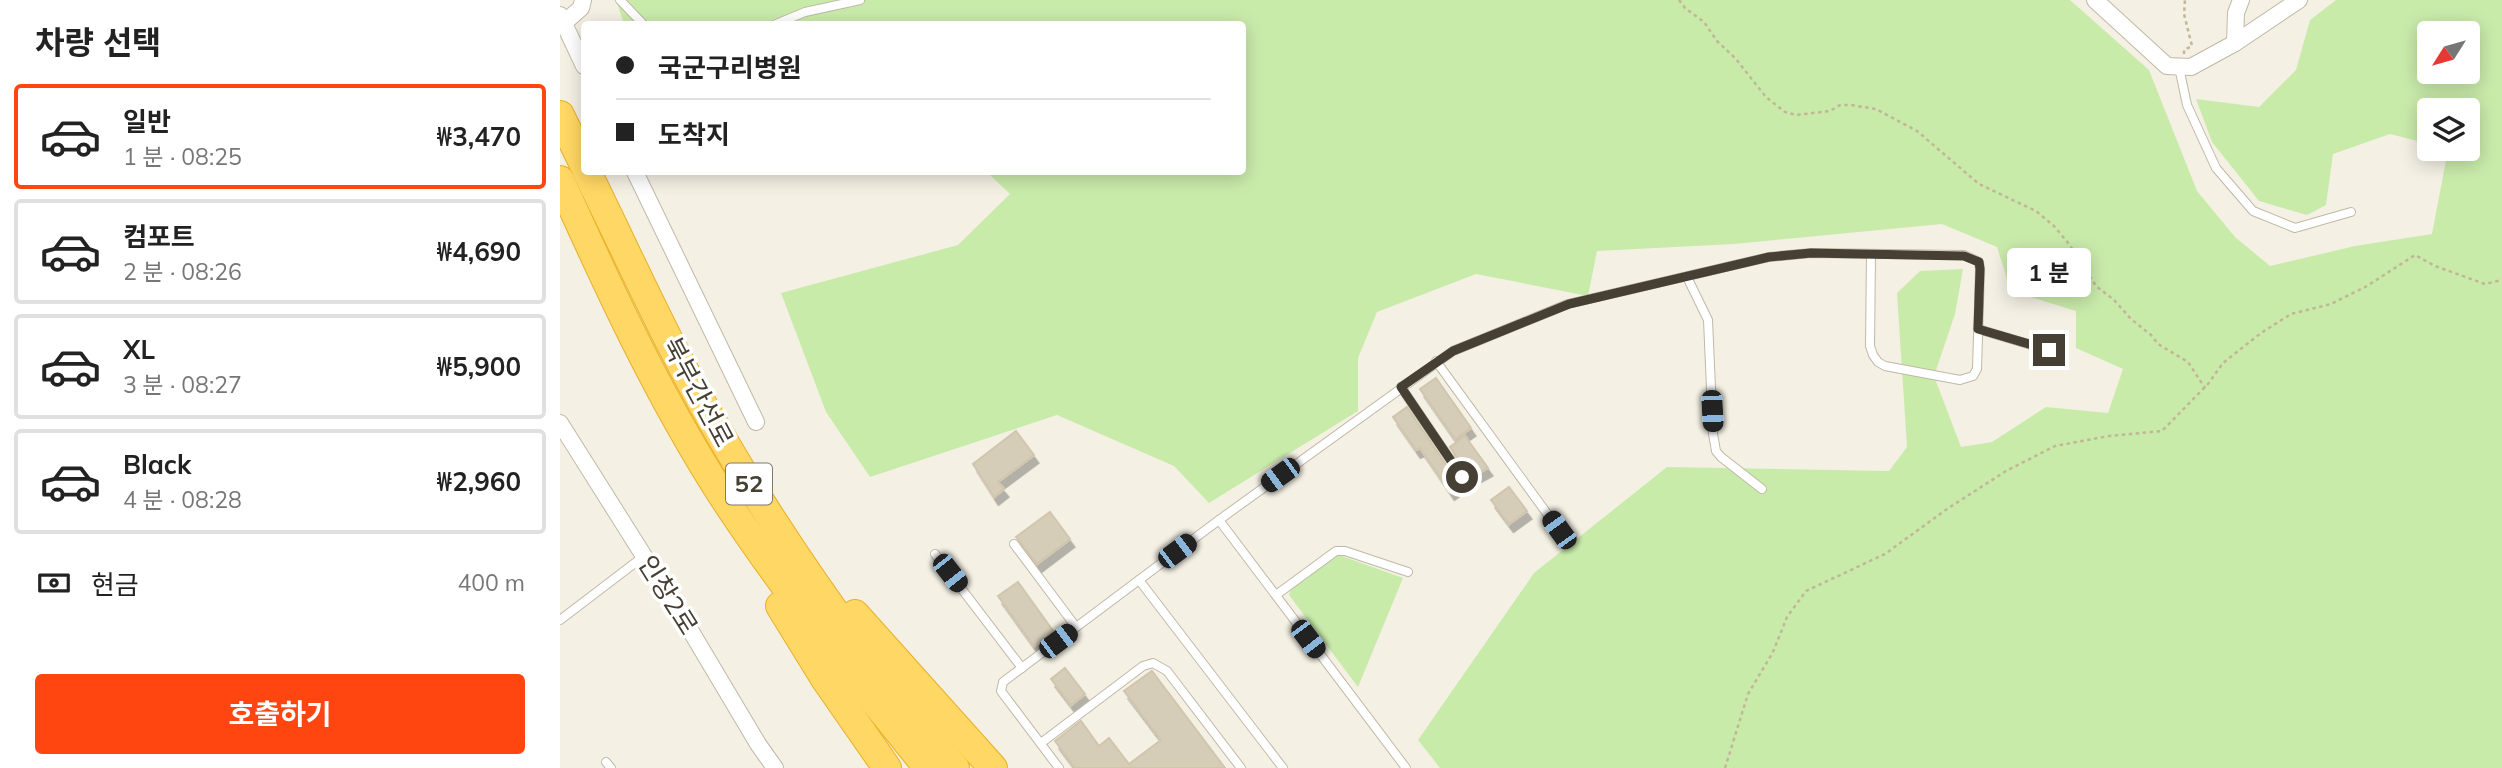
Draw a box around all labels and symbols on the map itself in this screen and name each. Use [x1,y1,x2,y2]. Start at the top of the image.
north arrow [2417,21,2480,84]
callout: 1 분 [2007,248,2091,298]
street label: 북부간선로 [656,331,741,452]
route end [2033,334,2065,366]
car [1701,389,1724,433]
car [1257,454,1304,496]
route start [1446,461,1478,493]
road number: 52 [726,463,772,504]
car [1539,507,1580,553]
car [1154,530,1201,572]
street label: 인창2로 [631,549,706,641]
car [929,550,972,596]
car [1287,616,1330,662]
car [1035,620,1082,662]

